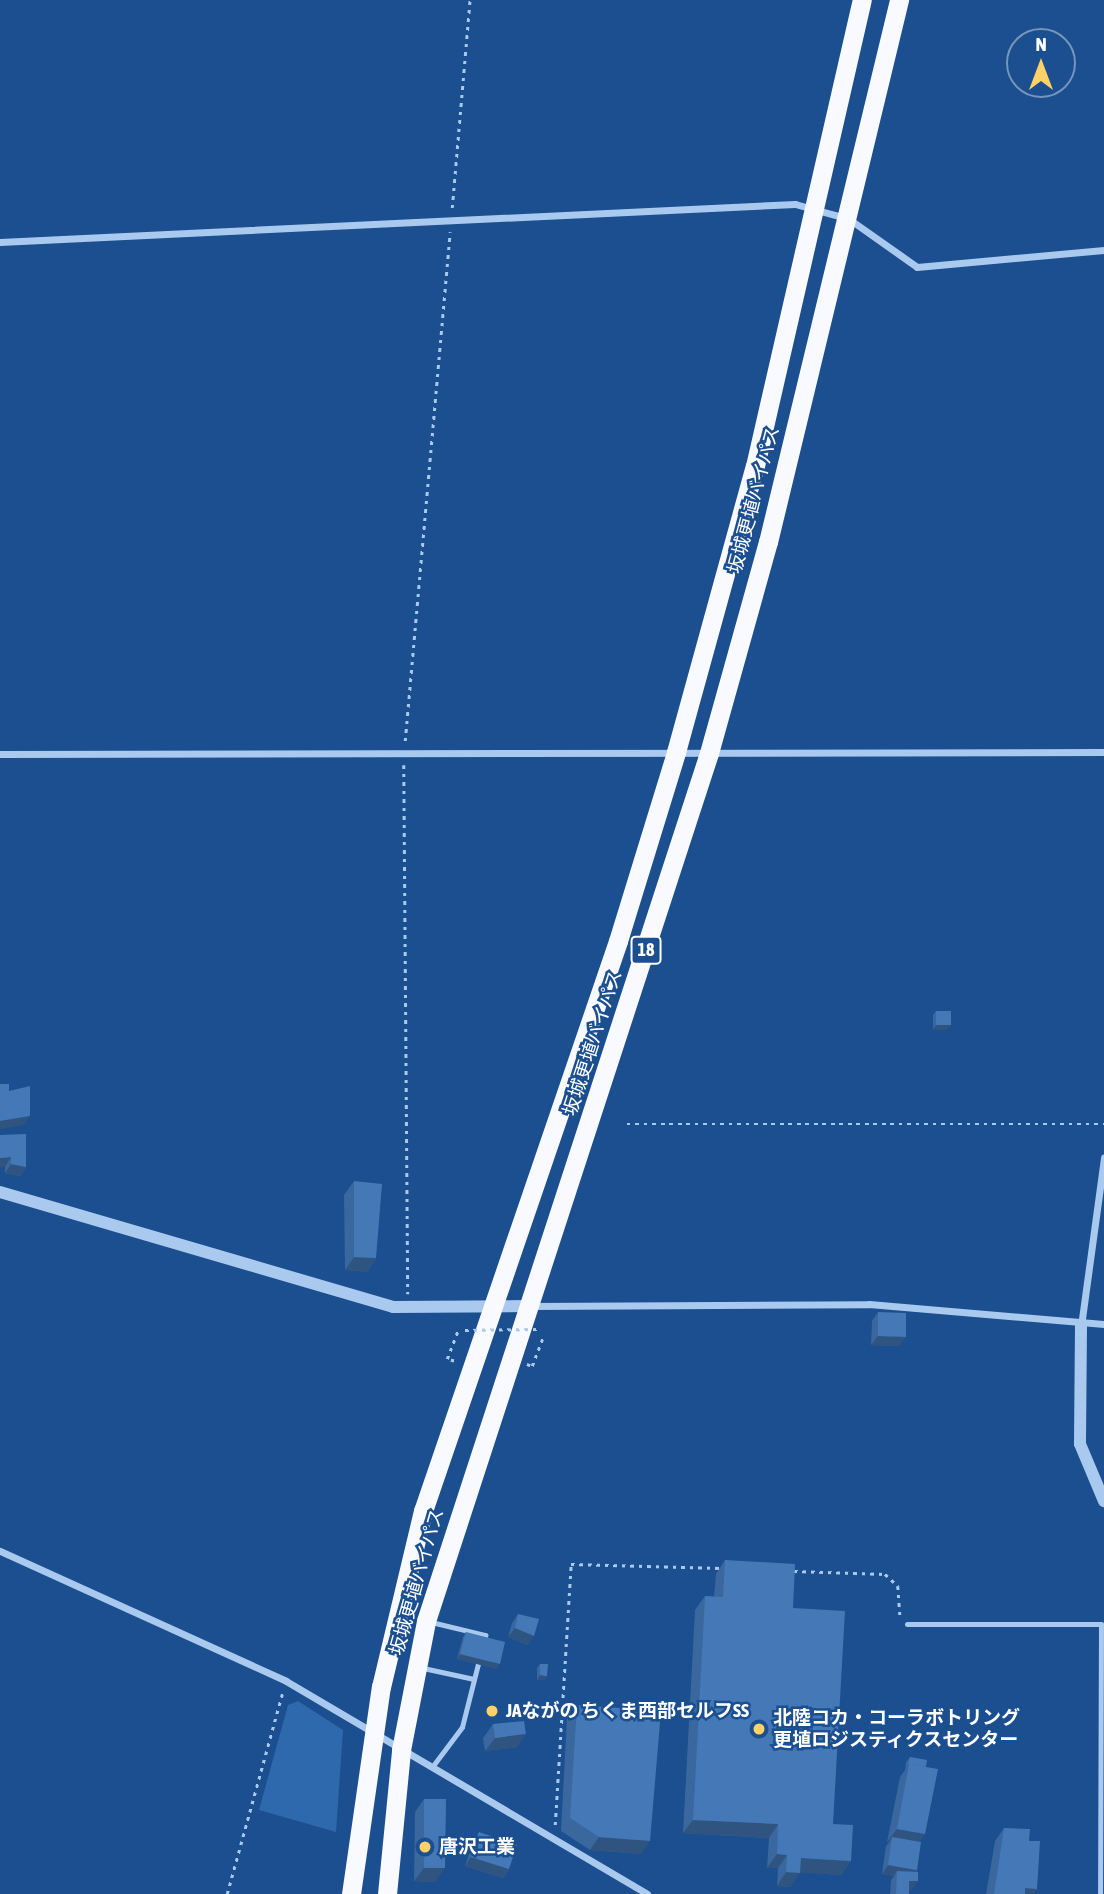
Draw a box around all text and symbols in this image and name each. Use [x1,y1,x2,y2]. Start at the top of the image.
north arrow [1006,28,1076,98]
text: N [1035,33,1047,55]
street label: 坂城更埴バイパス [723,424,785,576]
road number: 18 [630,936,662,965]
street label: 坂城更埴バイパス [559,967,627,1119]
street label: 坂城更埴バイパス [385,1506,449,1658]
place label: JAながの ちくま西部セルフSS [506,1700,749,1722]
marker: JAながの ちくま西部セルフSS [484,1703,500,1719]
place label: 北陸コカ・コーラボトリング 更埴ロジスティクスセンター [773,1707,1020,1751]
marker: 北陸コカ・コーラボトリング 更埴ロジスティクスセンター [751,1721,767,1737]
place label: 唐沢工業 [439,1836,515,1858]
marker: 唐沢工業 [417,1839,433,1855]

